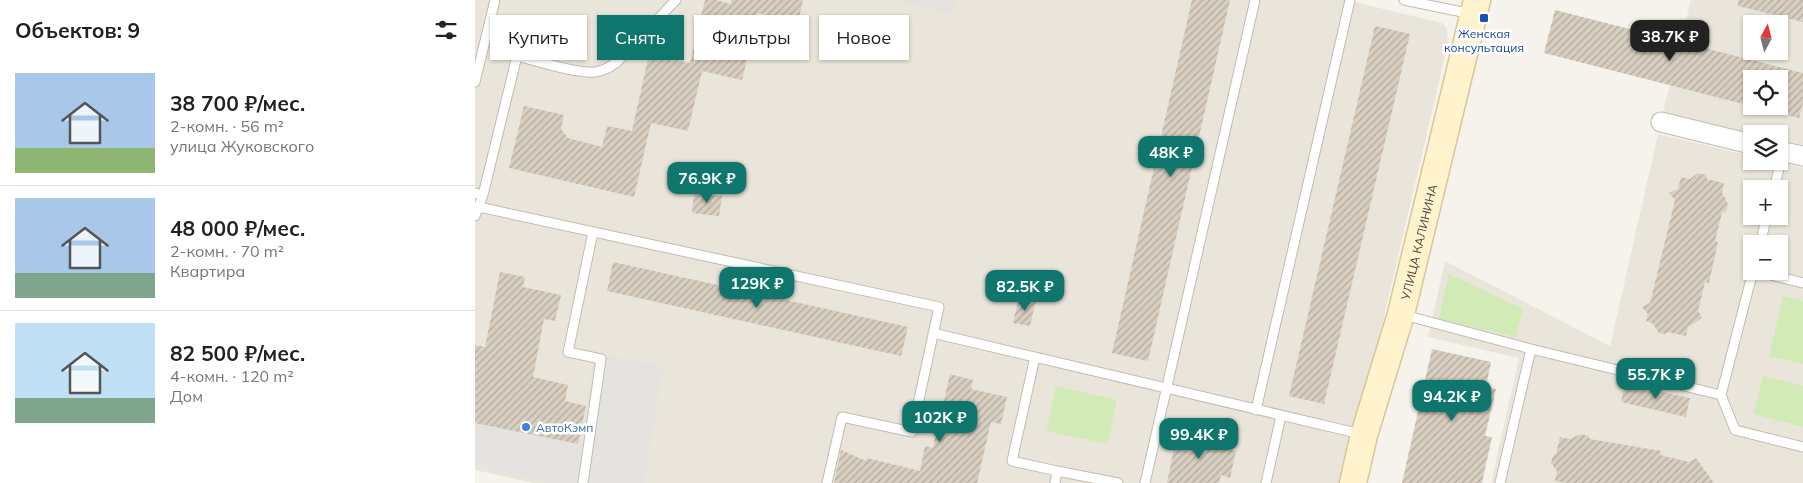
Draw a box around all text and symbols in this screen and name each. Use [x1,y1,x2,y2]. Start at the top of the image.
marker: Женская консультация [1478,12,1490,24]
chip: Купить [490,15,587,60]
chip: Снять [597,15,684,60]
chip: Фильтры [694,15,809,60]
chip: Новое [819,15,909,60]
north arrow [1743,15,1787,60]
map controls [1743,15,1788,280]
icon: filters [432,16,460,44]
text: Объектов: 9 [15,17,140,43]
pin: 38.7K ₽ [1624,20,1716,62]
place label: Женская консультация [1444,26,1524,55]
text: 38.7K ₽ [1641,26,1699,46]
button: locate [1743,70,1788,115]
text: 38 700 ₽/мес. [170,90,305,116]
icon: home [55,93,115,153]
text: 2-комн. · 56 m² [170,116,284,136]
button: layers [1743,125,1788,170]
text: улица Жуковского [170,136,314,156]
pin: 48K ₽ [1136,136,1206,178]
text: 48K ₽ [1149,142,1193,162]
pin: 76.9K ₽ [661,162,753,204]
text: 76.9K ₽ [678,168,736,188]
button: + [1743,180,1788,225]
street label: УЛИЦА КАЛИНИНА [1397,182,1440,302]
text: 48 000 ₽/мес. [170,215,305,241]
icon: home [55,218,115,278]
button: − [1743,235,1788,280]
text: 2-комн. · 70 m² [170,241,284,261]
text: Квартира [170,261,245,281]
pin: 129K ₽ [716,266,798,309]
pin: 82.5K ₽ [979,270,1071,312]
text: 129K ₽ [730,273,784,293]
text: 82.5K ₽ [996,276,1054,296]
text: 82 500 ₽/мес. [170,340,305,366]
icon: home [55,343,115,403]
pin: 55.7K ₽ [1610,358,1702,400]
text: 55.7K ₽ [1627,364,1685,384]
text: 4-комн. · 120 m² [170,366,294,386]
pin: 94.2K ₽ [1406,380,1498,422]
text: Дом [170,386,203,406]
text: 94.2K ₽ [1423,386,1481,406]
pin: 102K ₽ [899,400,981,443]
text: 102K ₽ [913,407,967,427]
pin: 99.4K ₽ [1153,418,1245,460]
place label: АвтоКэмп [536,420,593,435]
marker: АвтоКэмп [520,421,532,433]
text: 99.4K ₽ [1170,424,1228,444]

